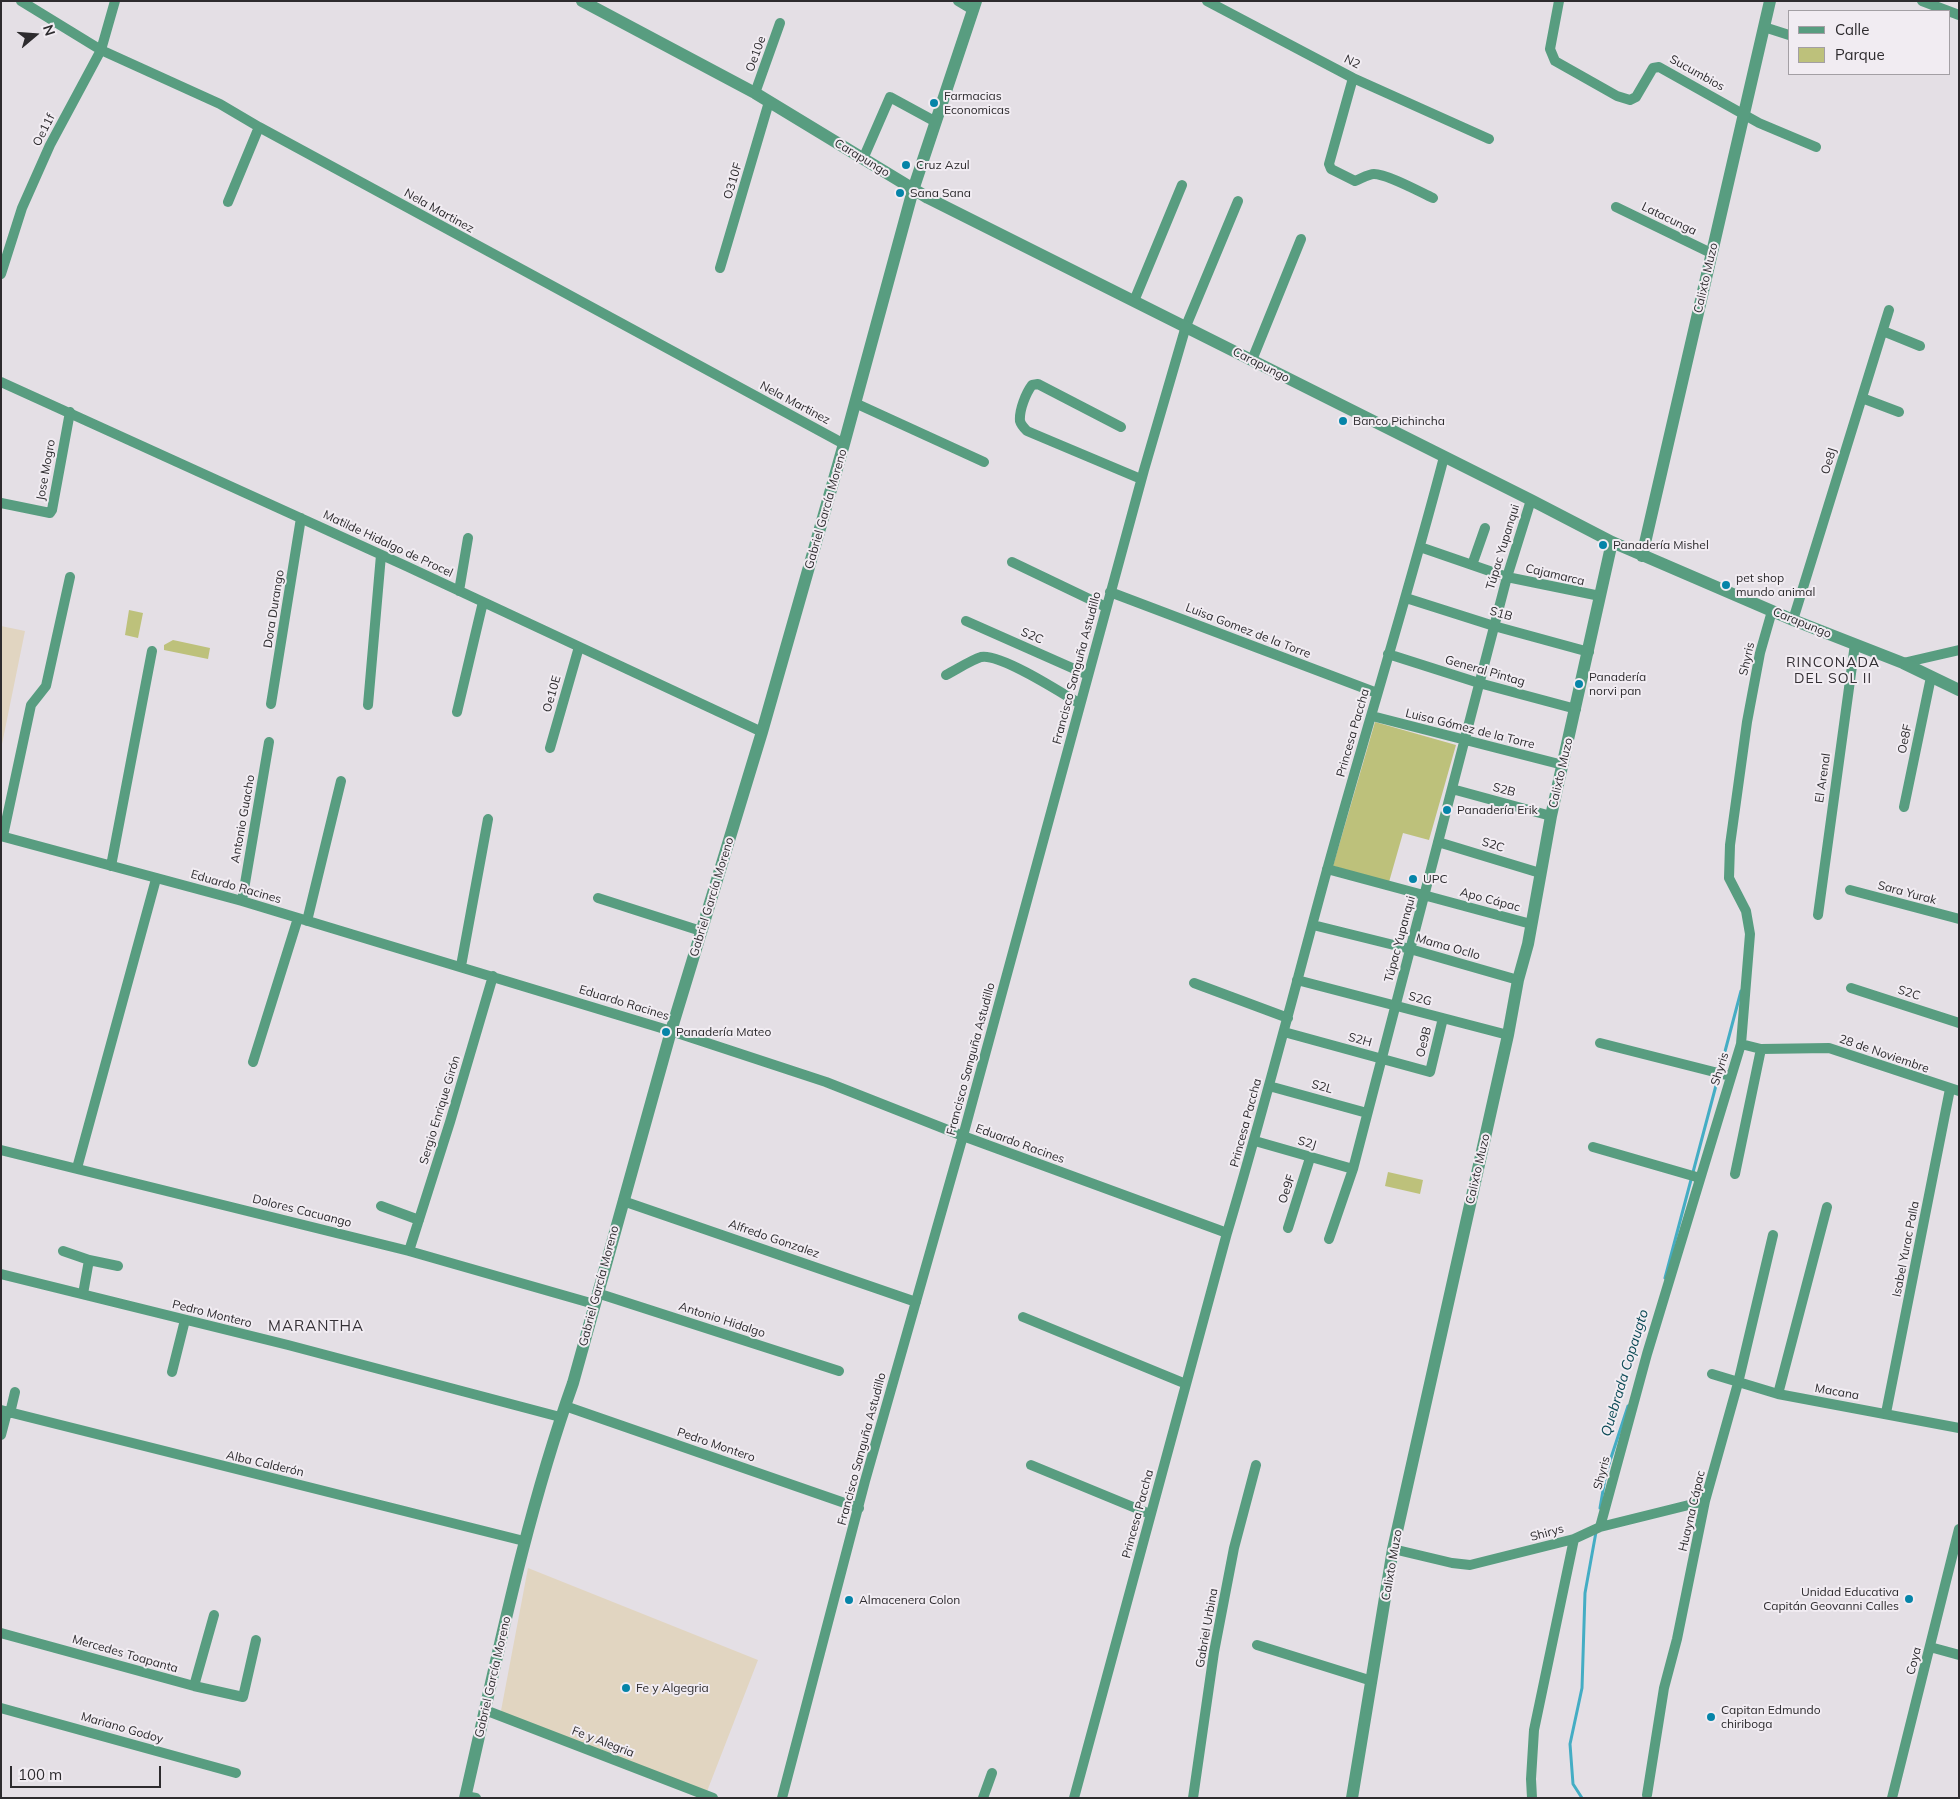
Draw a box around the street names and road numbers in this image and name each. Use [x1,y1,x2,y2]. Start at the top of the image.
street label: Oe10e [743,34,769,74]
street label: N2 [1342,52,1362,72]
street label: Sucumbios [1667,52,1727,94]
street label: Oe11f [30,111,58,149]
street label: Carapungo [832,136,892,180]
street label: O310F [721,161,745,201]
street label: Nela Martinez [402,186,476,236]
street label: Latacunga [1639,199,1699,239]
street label: Calixto Muzo [1691,241,1721,315]
street label: Carapungo [1230,345,1292,385]
street label: Nela Martinez [757,378,833,428]
street label: Jose Mogro [34,438,58,502]
street label: Oe8J [1818,446,1840,476]
street label: Gabriel García Moreno [802,447,850,571]
street label: Túpac Yupanqui [1483,503,1523,591]
street label: Matilde Hidalgo de Procel [321,508,455,580]
street label: Cajamarca [1524,561,1586,589]
street label: Dora Durango [261,569,287,649]
street label: Francisco Sanguña Astudillo [1050,590,1104,746]
street label: Luisa Gomez de la Torre [1183,600,1313,662]
street label: S1B [1488,604,1514,624]
street label: Carapungo [1771,605,1833,641]
street label: S2C [1019,625,1045,647]
street label: Shyris [1736,641,1758,677]
street label: General Pintag [1443,653,1527,689]
street label: Oe10E [540,674,564,714]
street label: Princesa Paccha [1333,687,1373,779]
street label: Luisa Gómez de la Torre [1404,706,1536,752]
street label: Oe8F [1895,723,1915,755]
street label: Calixto Muzo [1546,736,1576,810]
street label: El Arenal [1812,752,1834,804]
street label: Antonio Guacho [228,774,258,864]
street label: S2B [1491,780,1517,800]
street label: S2C [1480,835,1506,855]
street label: Gabriel García Moreno [687,836,737,958]
street label: Eduardo Racines [189,867,283,907]
street label: Sara Yurak [1876,878,1938,908]
street label: Apo Cápac [1458,885,1522,915]
street label: Túpac Yupanqui [1382,894,1418,984]
street label: Mama Ocllo [1414,931,1482,963]
street label: Francisco Sanguña Astudillo [944,981,998,1137]
street label: Eduardo Racines [577,982,671,1024]
street label: S2C [1896,983,1922,1003]
street label: S2G [1407,989,1433,1009]
street label: Oe9B [1413,1025,1435,1059]
street label: S2H [1347,1030,1373,1050]
street label: 28 de Noviembre [1837,1032,1931,1076]
street label: Shyris [1708,1051,1732,1087]
street label: Sergio Enrique Girón [417,1054,463,1166]
street label: Princesa Paccha [1227,1077,1265,1169]
street label: S2L [1310,1077,1334,1097]
street label: Eduardo Racines [974,1121,1066,1167]
street label: Calixto Muzo [1463,1132,1493,1206]
street label: S2J [1296,1134,1318,1152]
street label: Oe9F [1276,1173,1298,1205]
street label: Dolores Cacuango [251,1192,353,1230]
street label: Isabel Yurac Palla [1890,1200,1922,1298]
street label: Alfredo Gonzalez [727,1217,821,1261]
street label: Gabriel García Moreno [576,1224,622,1348]
street label: Pedro Montero [171,1297,253,1331]
street label: Antonio Hidalgo [677,1299,767,1341]
street label: Francisco Sanguña Astudillo [835,1371,889,1527]
street label: Macana [1814,1381,1860,1403]
street label: Pedro Montero [675,1425,757,1465]
street label: Alba Calderón [225,1448,305,1480]
street label: Shyris [1591,1455,1613,1491]
street label: Princesa Paccha [1119,1468,1157,1560]
street label: Huayna Cápac [1676,1469,1708,1553]
street label: Shirys [1529,1522,1565,1544]
street label: Calixto Muzo [1379,1528,1405,1602]
street label: Gabriel Urbina [1193,1587,1221,1669]
street label: Gabriel García Moreno [472,1615,514,1739]
street label: Mercedes Toapanta [70,1632,180,1676]
street label: Coya [1904,1646,1924,1676]
street label: Mariano Godoy [79,1709,165,1747]
street label: Fe y Alegria [570,1724,636,1760]

